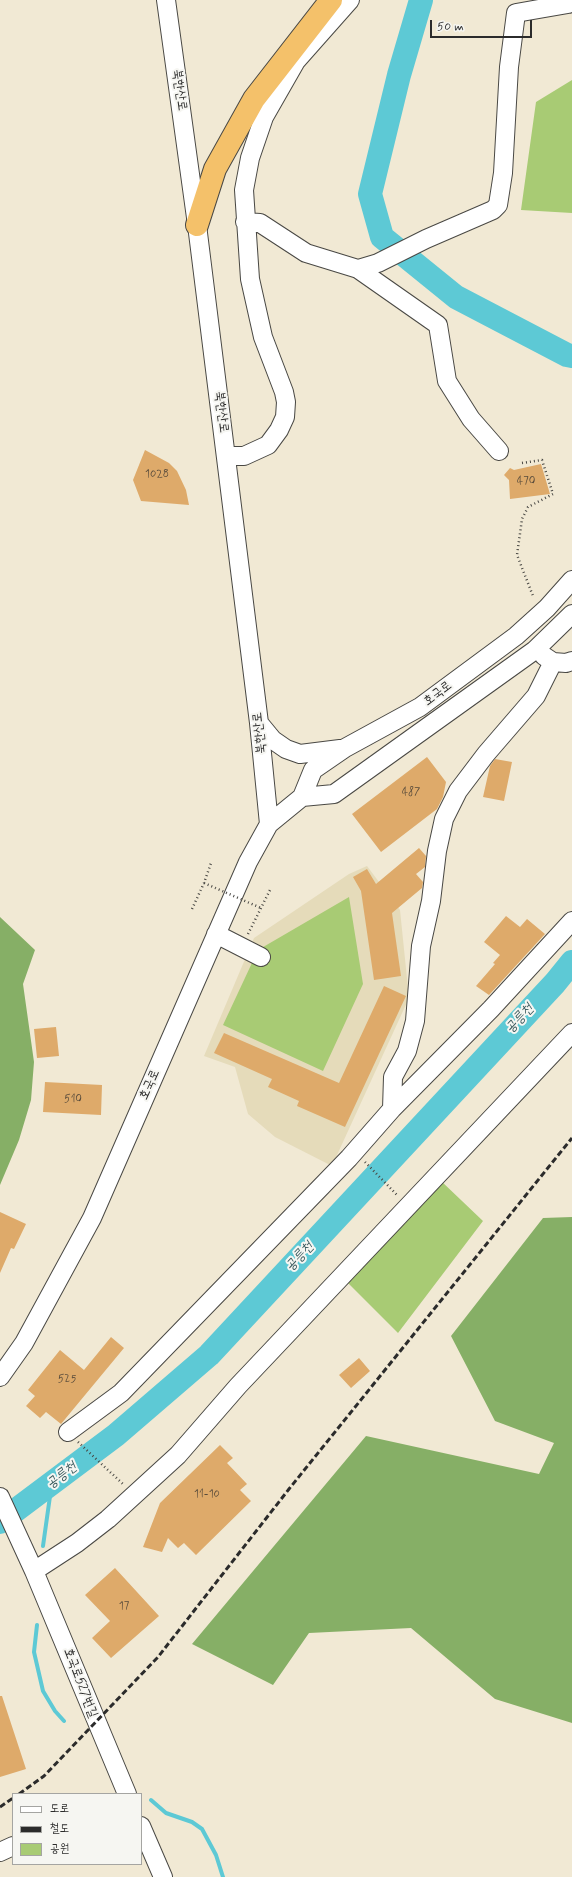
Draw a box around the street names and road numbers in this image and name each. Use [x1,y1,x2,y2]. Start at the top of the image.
street label: 북한산로 [168,68,190,112]
street label: 북한산로 [211,390,231,434]
street label: 호국로 [421,678,455,710]
street label: 북한산로 [250,711,270,755]
street label: 호국로 [136,1067,164,1103]
street label: 호국로527번길 [60,1646,100,1720]

